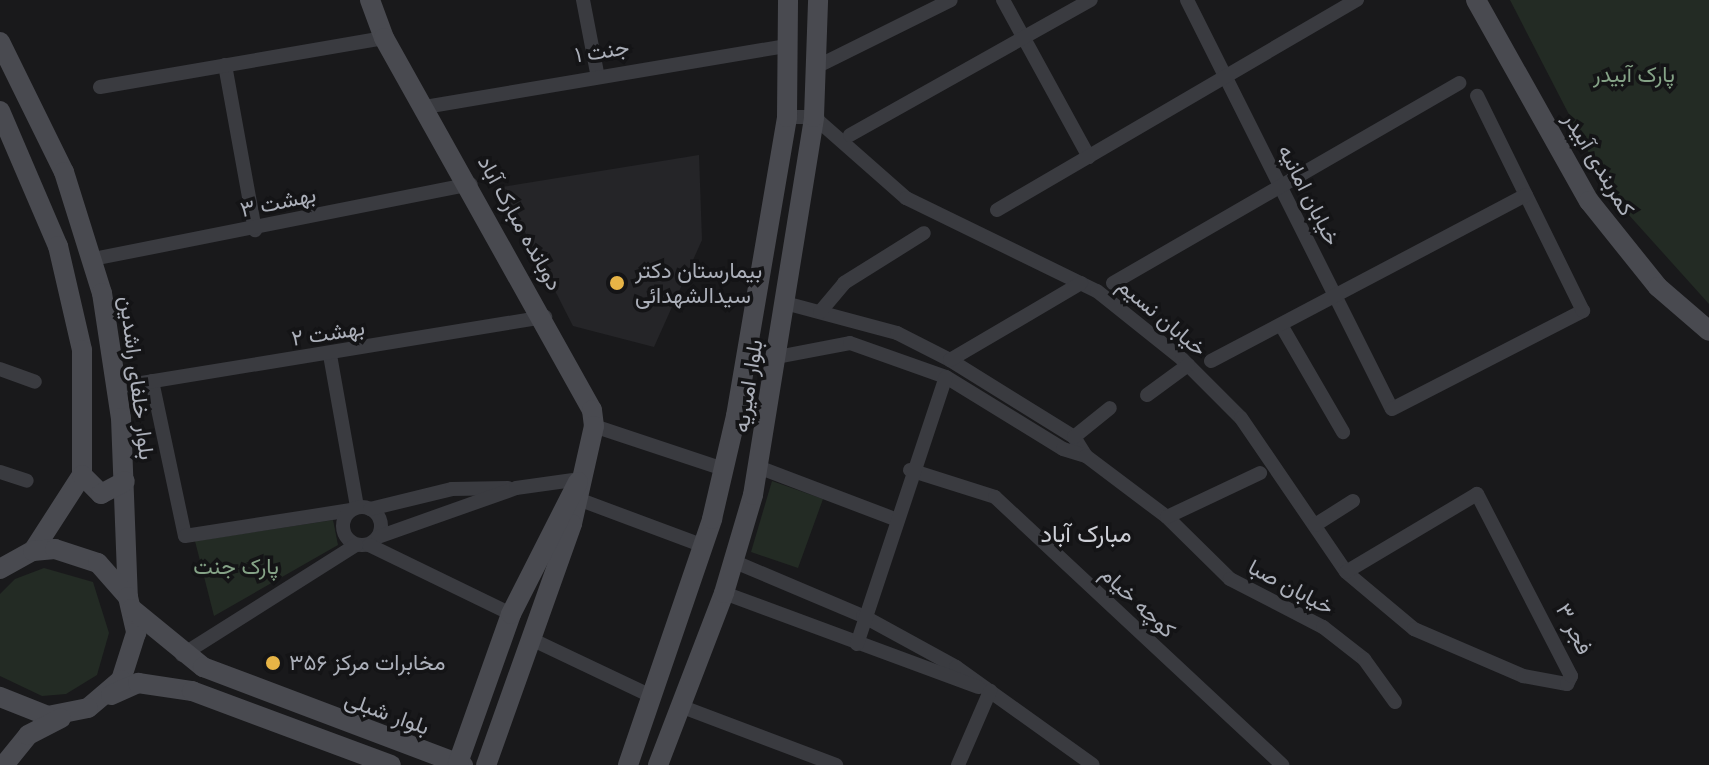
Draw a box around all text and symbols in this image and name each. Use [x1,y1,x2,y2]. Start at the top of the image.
street label: جنت ۱ [573,34,631,68]
park label: پارک آبیدر [1593,62,1675,88]
street label: کمربندی آبیدر [1558,107,1640,221]
street label: خیابان امانیه [1272,140,1346,250]
street label: دوبانده مبارک آباد [472,151,568,295]
street label: بهشت ۳ [238,181,318,223]
place label: بیمارستان دکتر سیدالشهدائی [635,257,762,308]
marker: بیمارستان دکتر سیدالشهدائی [606,272,628,294]
street label: خیابان نسیم [1112,272,1212,362]
street label: بلوار خلفای راشدین [114,295,160,461]
street label: بهشت ۲ [290,314,366,352]
street label: بلوار امیریه [728,338,768,434]
district label: مبارک آباد [1040,520,1132,548]
street label: خیابان صبا [1244,553,1338,621]
park label: پارک جنت [193,554,279,580]
street label: کوچه خیام [1095,561,1181,643]
street label: فجر ۳ [1550,599,1598,659]
place label: مخابرات مرکز ۳۵۶ [289,650,445,676]
marker: مخابرات مرکز ۳۵۶ [264,654,282,672]
street label: بلوار شبلی [341,686,433,740]

